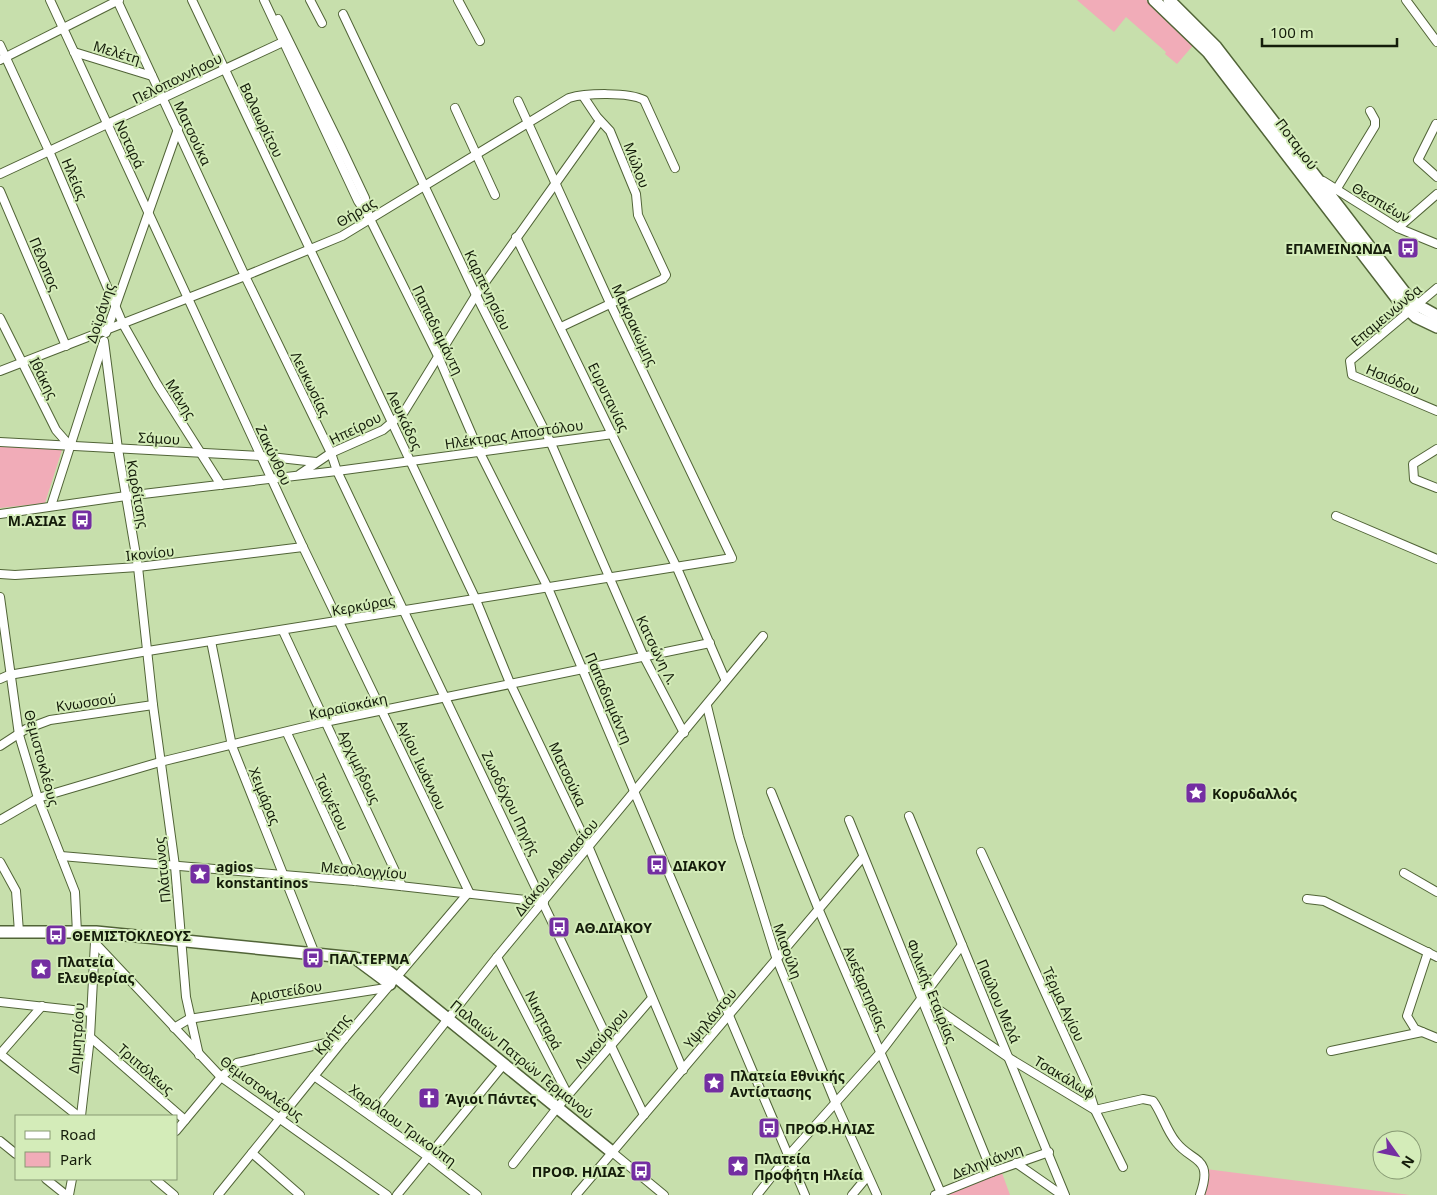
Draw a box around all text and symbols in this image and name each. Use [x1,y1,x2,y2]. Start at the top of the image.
scale bar [1262,15,1397,47]
text: 100 m [1270,22,1314,42]
street label: Μελέτη [91,36,143,68]
street label: Πελοποννήσου [129,48,225,108]
street label: Βαλαωρίτου [236,79,288,161]
street label: Ματσούκα [170,98,216,169]
street label: Ποταμού [1272,115,1322,173]
street label: Νοταρά [111,117,150,172]
street label: Μώλου [620,139,654,191]
street label: Ηλείας [58,155,92,203]
street label: Θεσπιέων [1349,178,1413,226]
street label: Θήρας [333,193,380,231]
street label: Πέλοπος [25,234,65,294]
bus stop icon: ΕΠΑΜΕΙΝΩΝΔΑ [1396,236,1420,260]
place label: ΕΠΑΜΕΙΝΩΝΔΑ [1285,239,1392,258]
street label: Καρπενησίου [460,247,516,333]
street label: Επαμεινώνδα [1347,280,1426,350]
street label: Δοϊράνης [81,281,119,345]
street label: Μακρακώμης [608,281,662,369]
street label: Παπαδιαμάντη [408,282,468,378]
street label: Λευκωσίας [287,348,335,420]
street label: Ιθάκης [25,354,63,402]
street label: Ευρυτανίας [584,359,634,435]
street label: Ησιόδου [1363,359,1423,399]
street label: Μάνης [161,375,201,423]
street label: Λeυκάδος [383,387,427,453]
street label: Ηπείρου [326,407,384,449]
street label: Ηλέκτρας Αποστόλου [443,415,585,453]
street label: Ζακύνθου [252,422,296,488]
street label: Σάμου [137,427,181,449]
street label: Καρδίτσης [123,458,153,530]
bus stop icon: Μ.ΑΣΙΑΣ [70,508,94,532]
place label: Μ.ΑΣΙΑΣ [8,511,66,530]
street label: Ικονίου [125,541,175,565]
street label: Κερκύρας [330,590,396,620]
street label: Κατσώνη Λ. [632,612,682,688]
street label: Παπαδιαμάντη [581,649,637,747]
street label: Κνωσσού [55,688,117,716]
street label: Καραϊσκάκη [307,688,389,724]
street label: Θεμιστοκλέους [20,708,64,809]
street label: Αγίου Ιωάννου [393,717,451,813]
street label: Αρχιμήδους [335,727,385,807]
street label: Ματσούκα [545,739,591,810]
street label: Ζωοδόχου Πηγής [478,748,545,858]
street label: Χειμάρας [245,764,285,828]
street label: Ταϋγέτου [311,770,353,834]
place icon: Κορυδαλλός [1184,781,1208,805]
place label: Κορυδαλλός [1212,784,1297,803]
street label: Διάκου Αθανασίου [510,814,602,920]
street label: Πλάτωνος [149,836,175,904]
bus stop icon: ΔΙΑΚΟΥ [645,853,669,877]
place label: ΔΙΑΚΟΥ [673,856,726,875]
place label: agios konstantinos [216,857,308,892]
street label: Μεσολογγίου [320,857,408,883]
place icon: agios konstantinos [188,862,212,886]
bus stop icon: ΑΘ.ΔΙΑΚΟΥ [547,915,571,939]
place label: ΑΘ.ΔΙΑΚΟΥ [575,918,652,937]
street label: Μιαούλη [769,921,807,981]
bus stop icon: ΘΕΜΙΣΤΟΚΛΕΟΥΣ [44,923,68,947]
place label: ΘΕΜΙΣΤΟΚΛΕΟΥΣ [72,926,191,945]
street label: Φιλικής Εταιρίας [902,936,962,1046]
street label: Ανεξαρτησίας [840,943,892,1033]
bus stop icon: ΠΑΛ.ΤΕΡΜΑ [301,946,325,970]
place label: ΠΑΛ.ΤΕΡΜΑ [329,949,409,968]
place label: Πλατεία Ελευθερίας [57,952,135,987]
street label: Παύλου Μελά [973,956,1025,1046]
place icon: Πλατεία Ελευθερίας [29,957,53,981]
street label: Τέρμα Αγίου [1038,964,1090,1044]
street label: Αριστείδου [249,976,323,1006]
street label: Υψηλάντου [679,984,741,1052]
street label: Νικηταρά [521,987,567,1053]
street label: Παλαιών Πατρών Γερμανού [446,995,598,1123]
street label: Δημητρίου [63,1002,89,1074]
street label: Λυκούργου [570,1004,632,1072]
street label: Κρήτης [310,1009,355,1059]
street label: Τριπόλεως [114,1039,178,1099]
street label: Θεμιστοκλέους [216,1051,308,1125]
street label: Τσακάλωφ [1031,1051,1099,1103]
place label: Πλατεία Εθνικής Αντίστασης [730,1066,845,1101]
place icon: Πλατεία Εθνικής Αντίστασης [702,1071,726,1095]
street label: Χαρίλαου Τρικούπη [346,1080,460,1170]
church icon: Άγιοι Πάντες [417,1086,441,1110]
place label: Άγιοι Πάντες [445,1089,536,1108]
legend [15,1115,178,1180]
bus stop icon: ΠΡΟΦ.ΗΛΙΑΣ [757,1116,781,1140]
place label: ΠΡΟΦ.ΗΛΙΑΣ [785,1119,875,1138]
text: Road [60,1124,96,1144]
north arrow [1372,1130,1422,1180]
street label: Δεληγιάννη [949,1139,1025,1183]
text: Park [60,1149,92,1169]
place label: Πλατεία Προφήτη Ηλεία [754,1149,863,1184]
text: N [1397,1152,1419,1172]
place icon: Πλατεία Προφήτη Ηλεία [726,1154,750,1178]
bus stop icon: ΠΡΟΦ. ΗΛΙΑΣ [629,1159,653,1183]
place label: ΠΡΟΦ. ΗΛΙΑΣ [532,1162,625,1181]

